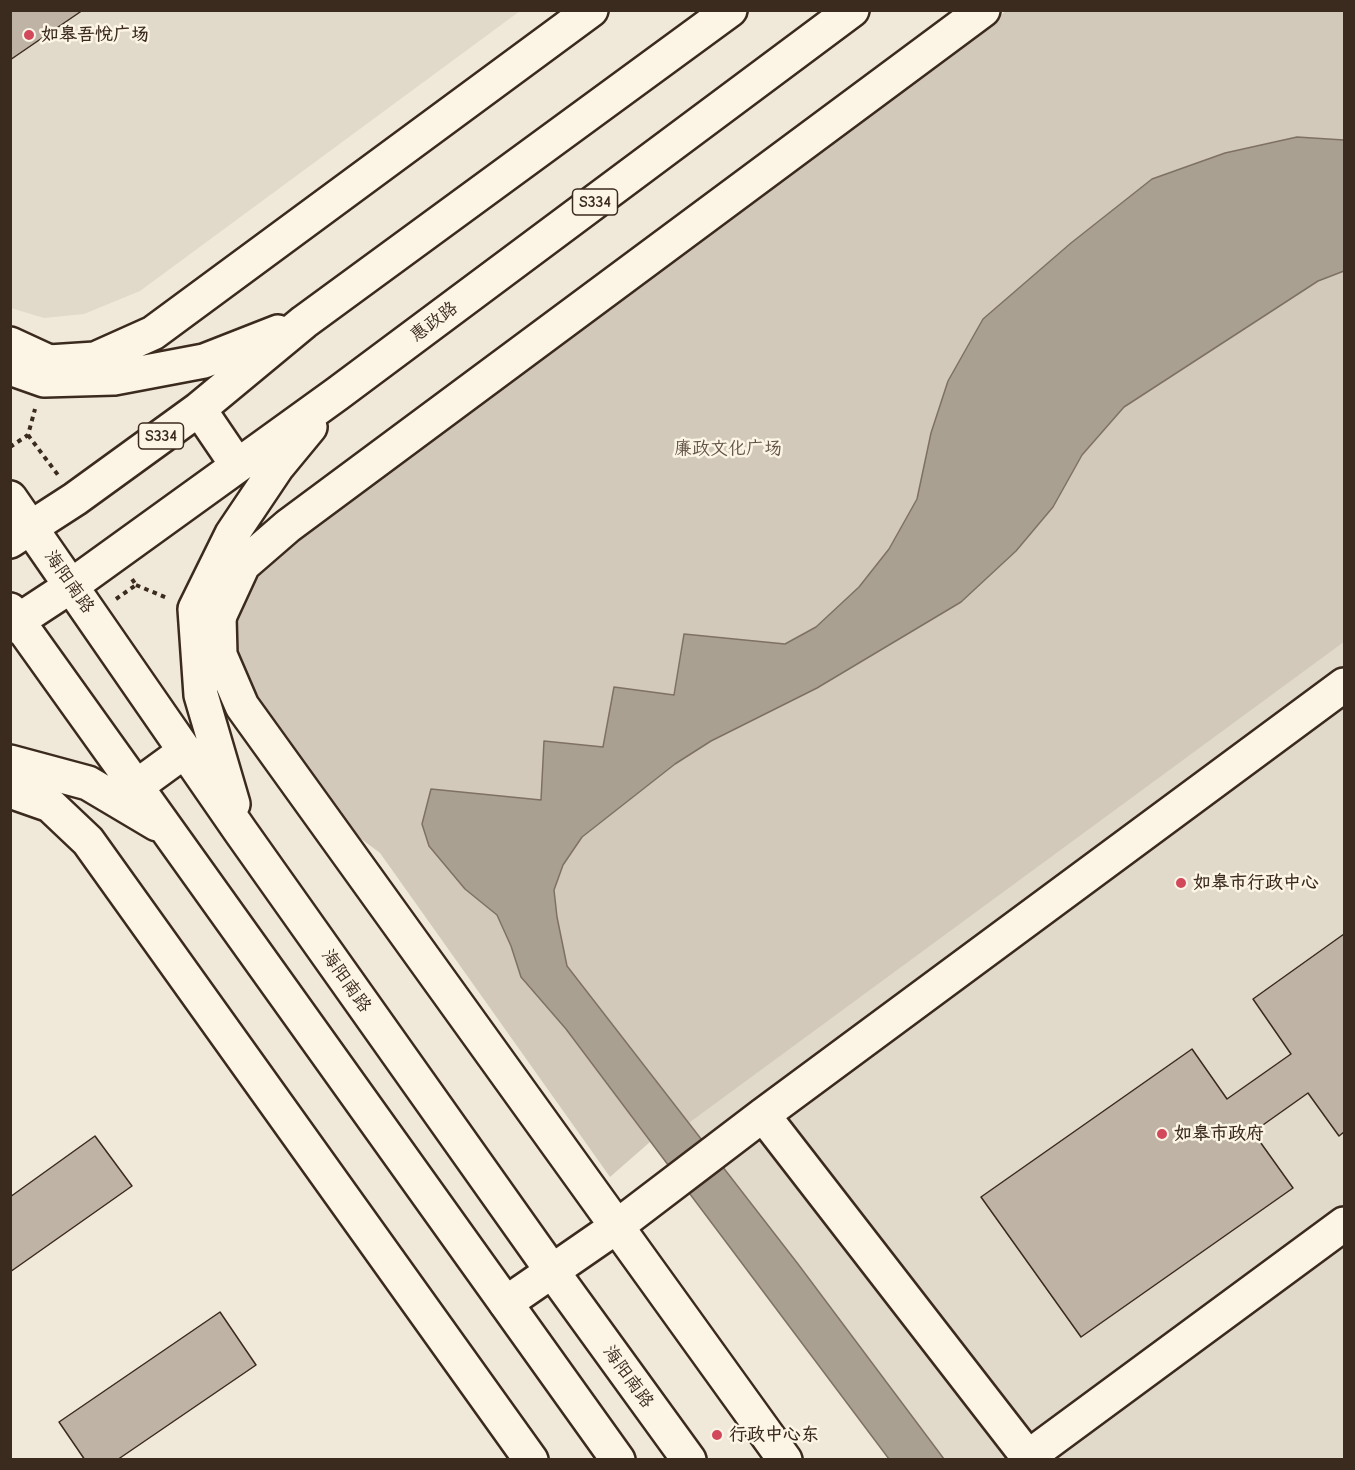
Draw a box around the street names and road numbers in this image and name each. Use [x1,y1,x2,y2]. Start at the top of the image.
road number: S334 [572,189,618,215]
street label: 惠政路 [406,297,462,347]
road number: S334 [138,423,184,449]
street label: 海阳南路 [40,546,98,618]
street label: 海阳南路 [317,945,375,1017]
street label: 海阳南路 [598,1342,658,1412]

